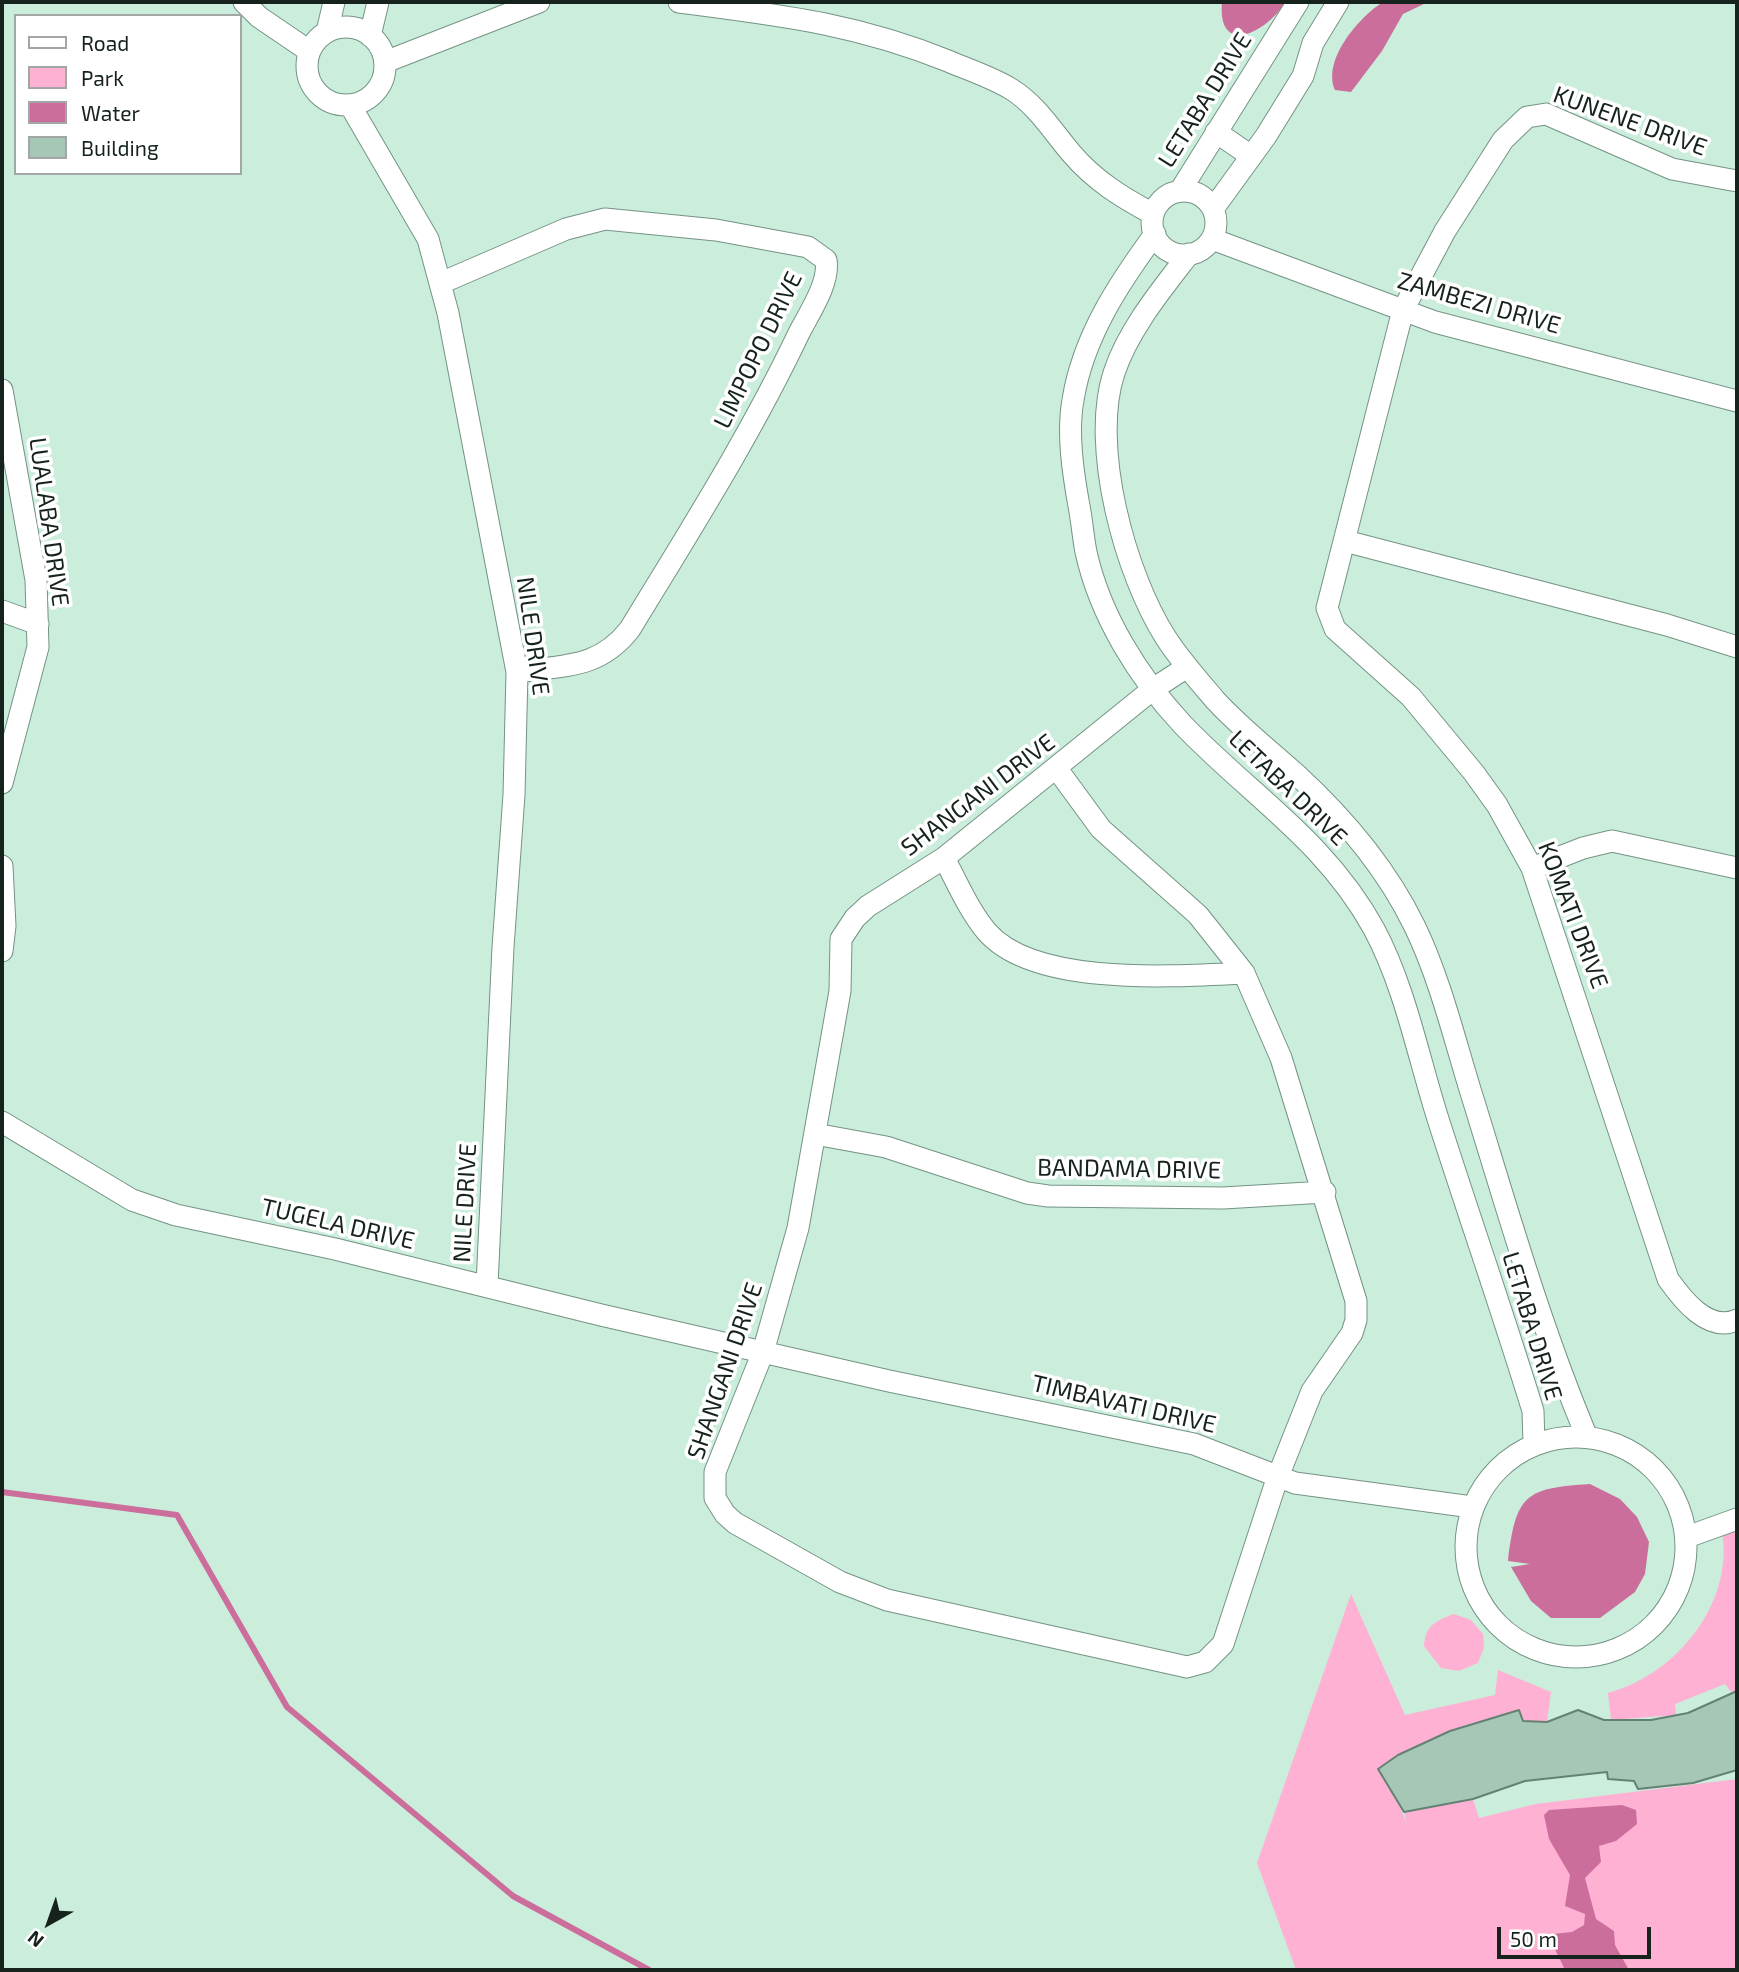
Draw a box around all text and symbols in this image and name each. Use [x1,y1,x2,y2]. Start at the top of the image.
legend [14,14,242,175]
street label: LETABA DRIVE [1152,27,1258,173]
text: Road [81,30,129,55]
text: Park [81,65,124,90]
street label: KUNENE DRIVE [1549,80,1711,162]
text: Water [81,100,140,125]
text: Building [81,135,159,160]
street label: ZAMBEZI DRIVE [1394,266,1564,340]
street label: LIMPOPO DRIVE [708,267,808,433]
street label: LUALABA DRIVE [23,436,75,608]
street label: NILE DRIVE [510,575,556,697]
street label: LETABA DRIVE [1223,724,1353,852]
street label: SHANGANI DRIVE [895,728,1061,862]
street label: KOMATI DRIVE [1532,838,1614,992]
street label: NILE DRIVE [447,1143,483,1263]
street label: BANDAMA DRIVE [1037,1153,1221,1185]
street label: TUGELA DRIVE [259,1192,417,1256]
street label: LETABA DRIVE [1496,1248,1568,1404]
street label: SHANGANI DRIVE [681,1279,769,1463]
street label: TIMBAVATI DRIVE [1029,1369,1219,1439]
north arrow [14,1888,84,1958]
scale bar [1501,1912,1655,1956]
text: N [23,1926,48,1953]
text: 50 m [1510,1926,1557,1951]

